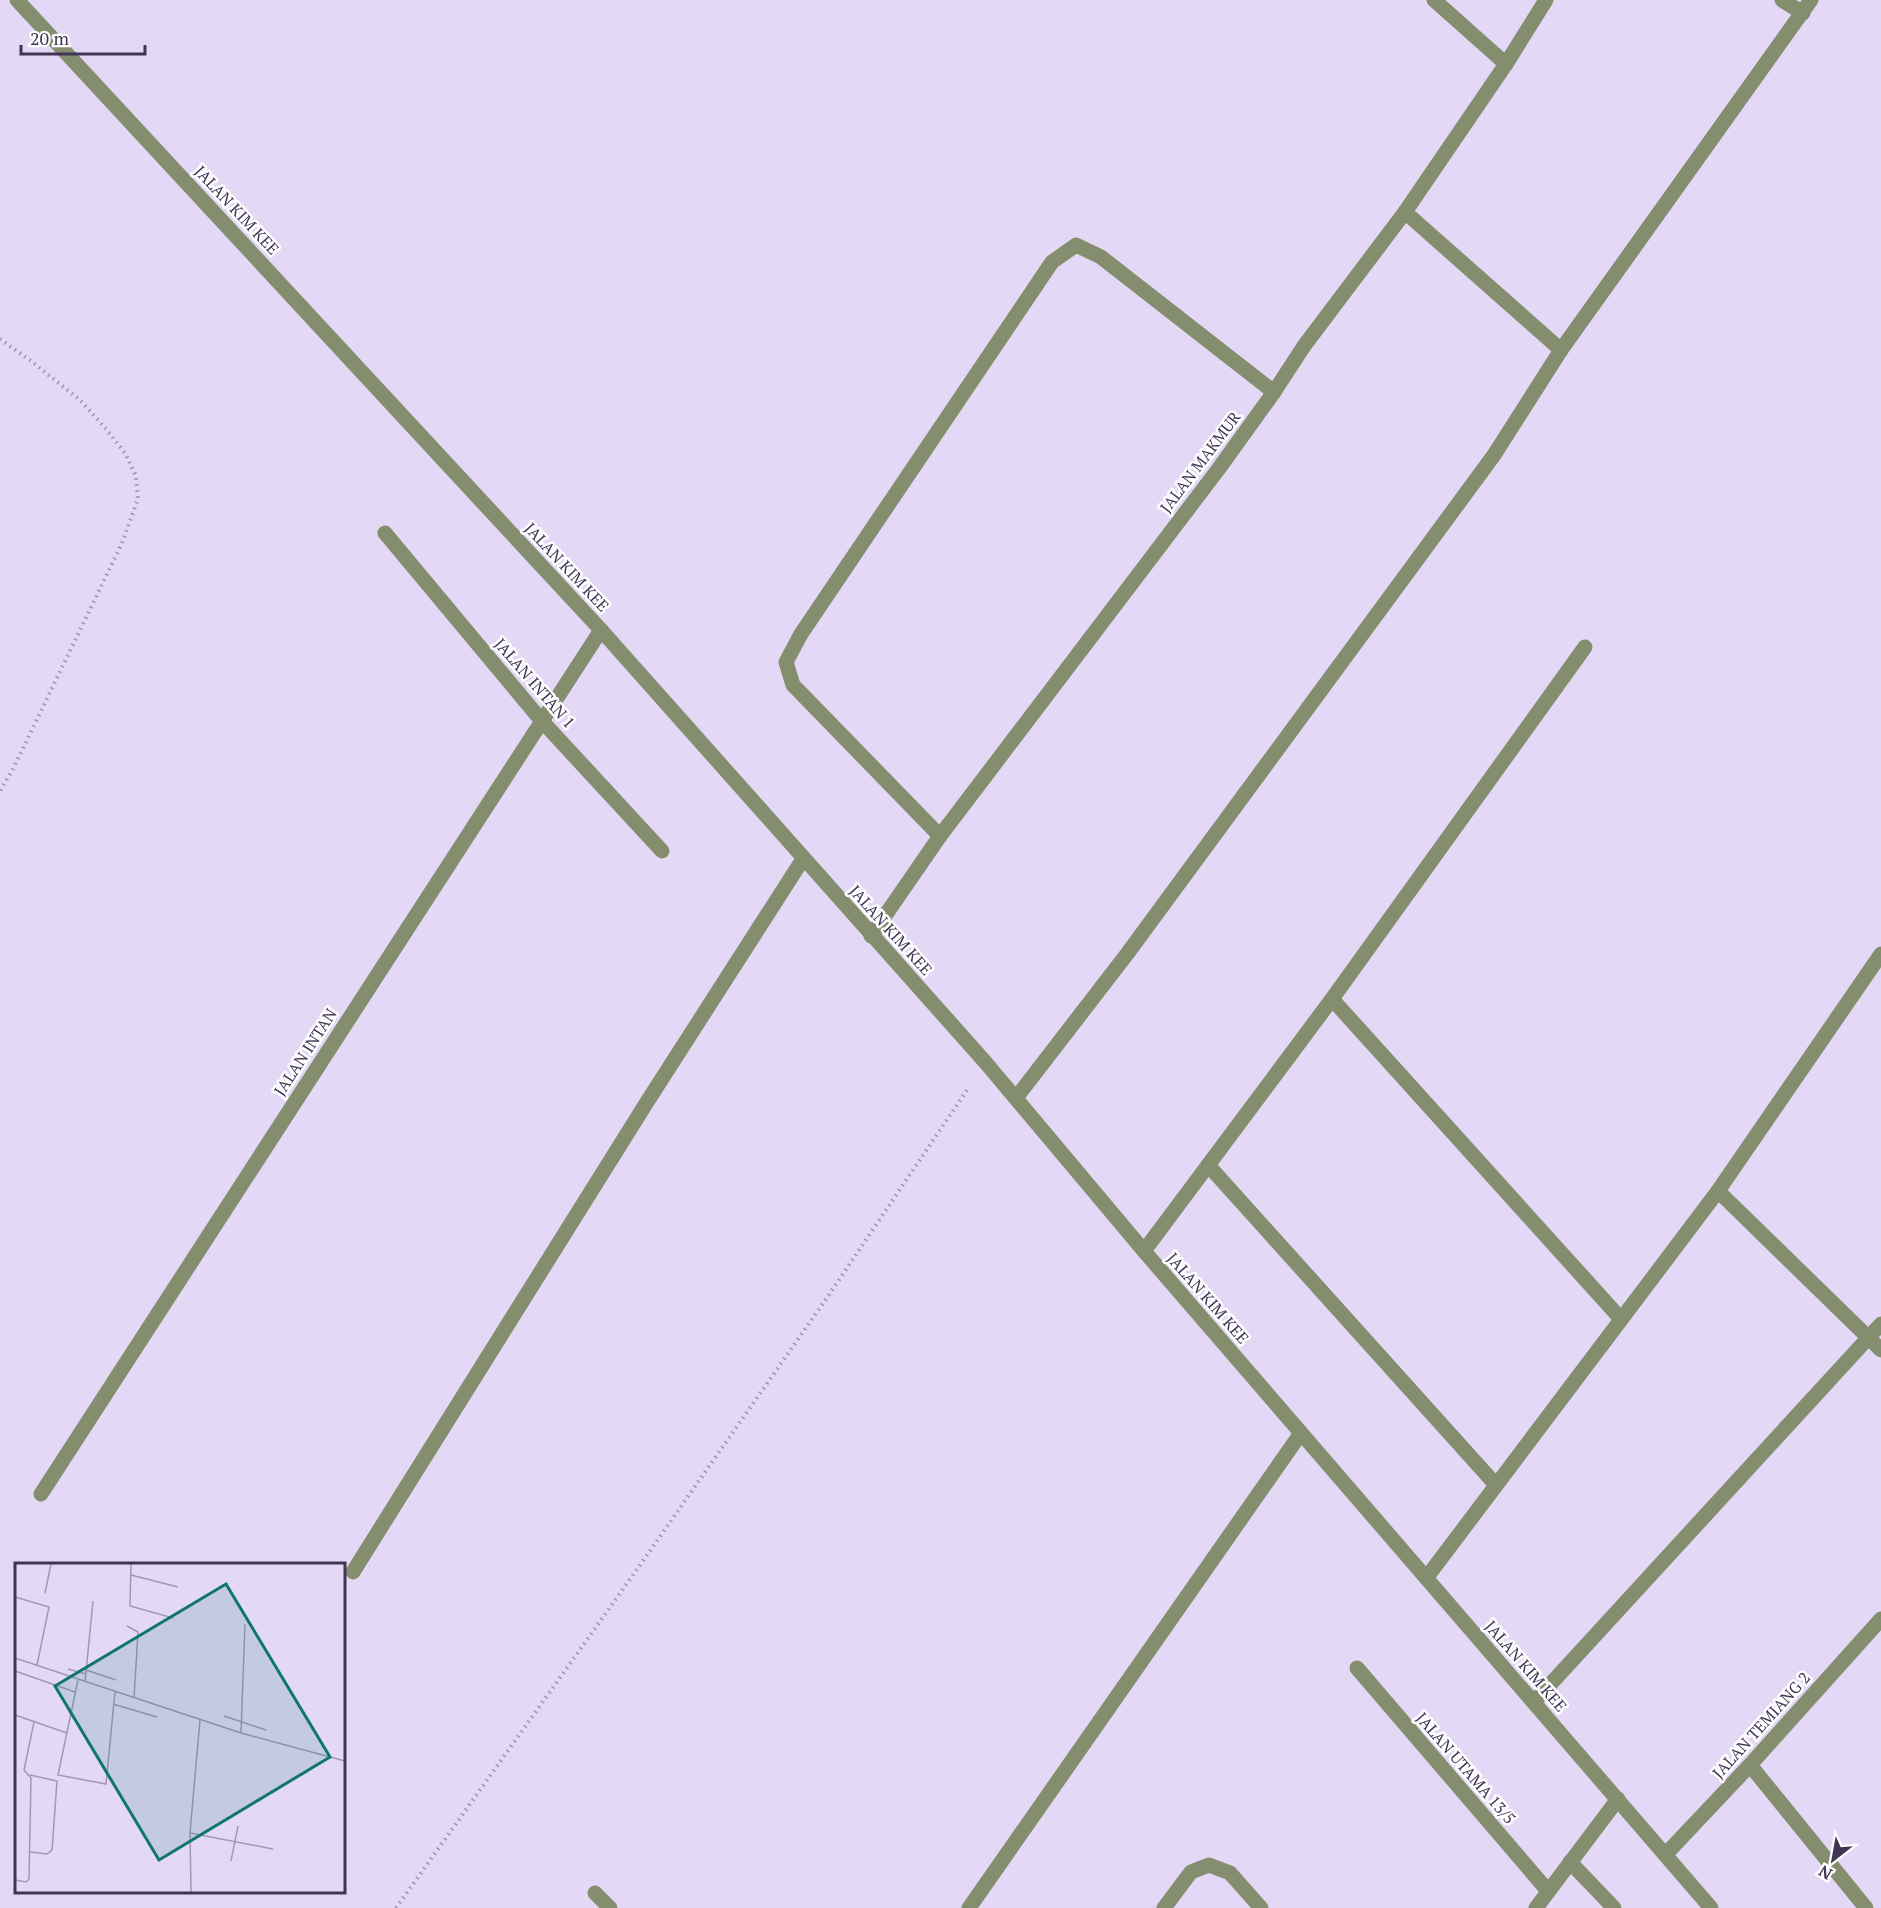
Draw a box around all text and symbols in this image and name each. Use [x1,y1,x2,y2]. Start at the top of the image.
scale bar [21,18,146,56]
text: 20 m [30,26,70,50]
street label: JALAN KIM KEE [190,161,284,259]
street label: JALAN MAKMUR [1155,406,1246,517]
street label: JALAN KIM KEE [520,518,614,616]
street label: JALAN INTAN 1 [490,633,580,733]
street label: JALAN KIM KEE [845,880,937,980]
street label: JALAN INTAN [268,1004,342,1100]
street label: JALAN KIM KEE [1162,1248,1254,1348]
inset map [15,1563,345,1893]
street label: JALAN KIM KEE [1480,1616,1572,1716]
street label: JALAN TEMIANG 2 [1707,1667,1815,1783]
street label: JALAN UTAMA 13/5 [1411,1707,1521,1829]
north arrow [1803,1830,1863,1890]
text: N [1814,1860,1836,1885]

